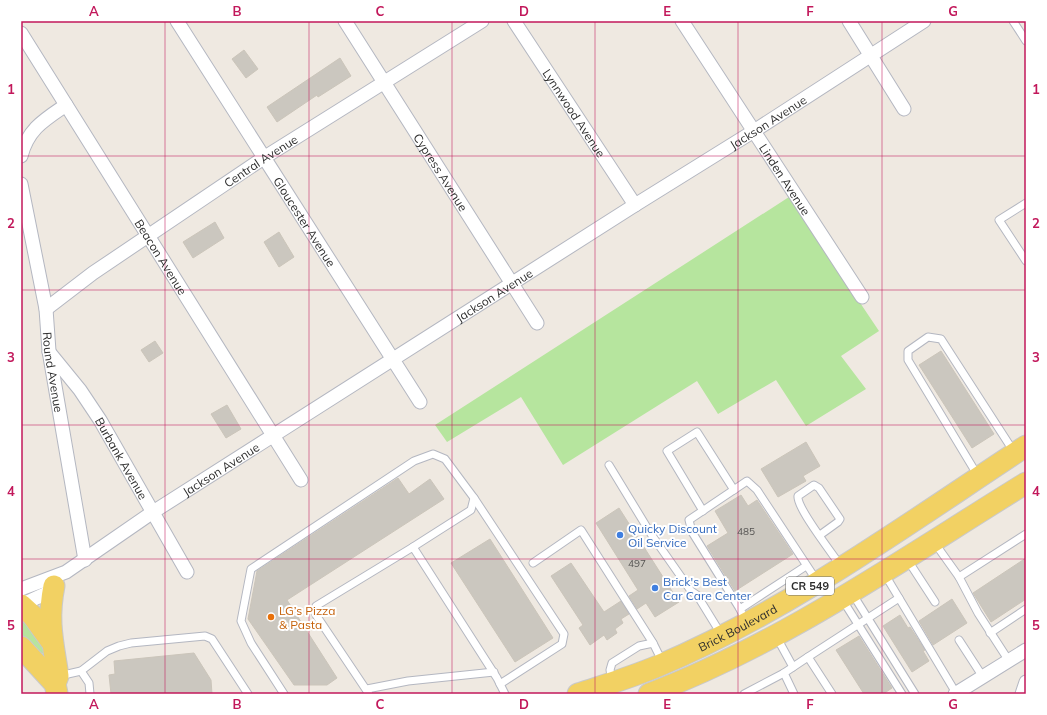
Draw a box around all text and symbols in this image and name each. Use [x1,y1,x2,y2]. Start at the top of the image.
text: A [89,3,99,19]
text: B [233,3,242,19]
text: C [376,3,385,19]
text: D [519,3,529,19]
text: E [663,3,671,19]
text: F [806,3,814,19]
text: G [948,3,958,19]
street label: Lynnwood Avenue [540,66,609,160]
text: 1 [7,81,15,97]
text: 1 [1032,81,1040,97]
street label: Jackson Avenue [727,92,809,152]
street label: Cypress Avenue [411,130,471,214]
street label: Central Avenue [221,131,300,190]
street label: Linden Avenue [757,141,814,218]
street label: Gloucester Avenue [271,174,339,269]
text: 2 [7,215,15,231]
text: 2 [1032,215,1040,231]
street label: Beacon Avenue [132,216,190,297]
street label: Jackson Avenue [453,265,535,325]
street label: Round Avenue [40,331,67,413]
text: 3 [7,349,15,365]
text: 3 [1032,349,1040,365]
street label: Burbank Avenue [92,414,151,502]
street label: Jackson Avenue [179,439,262,499]
text: 4 [7,483,15,499]
text: 4 [1032,483,1040,499]
place label: Quicky Discount Oil Service [628,521,717,550]
house number: 485 [737,525,755,538]
marker: Quicky Discount Oil Service [615,530,625,540]
house number: 497 [628,557,646,570]
place label: Brick's Best Car Care Center [663,574,752,603]
road number: CR 549 [786,577,834,595]
marker: Brick's Best Car Care Center [650,583,660,593]
street label: Brick Boulevard [696,601,779,654]
place label: LG’s Pizza & Pasta [279,603,336,632]
marker: LG’s Pizza & Pasta [266,612,276,622]
text: 5 [7,617,15,633]
text: 5 [1032,617,1040,633]
text: A [89,696,99,712]
text: B [233,696,242,712]
text: C [376,696,385,712]
text: D [519,696,529,712]
text: E [663,696,671,712]
text: F [806,696,814,712]
text: G [948,696,958,712]

